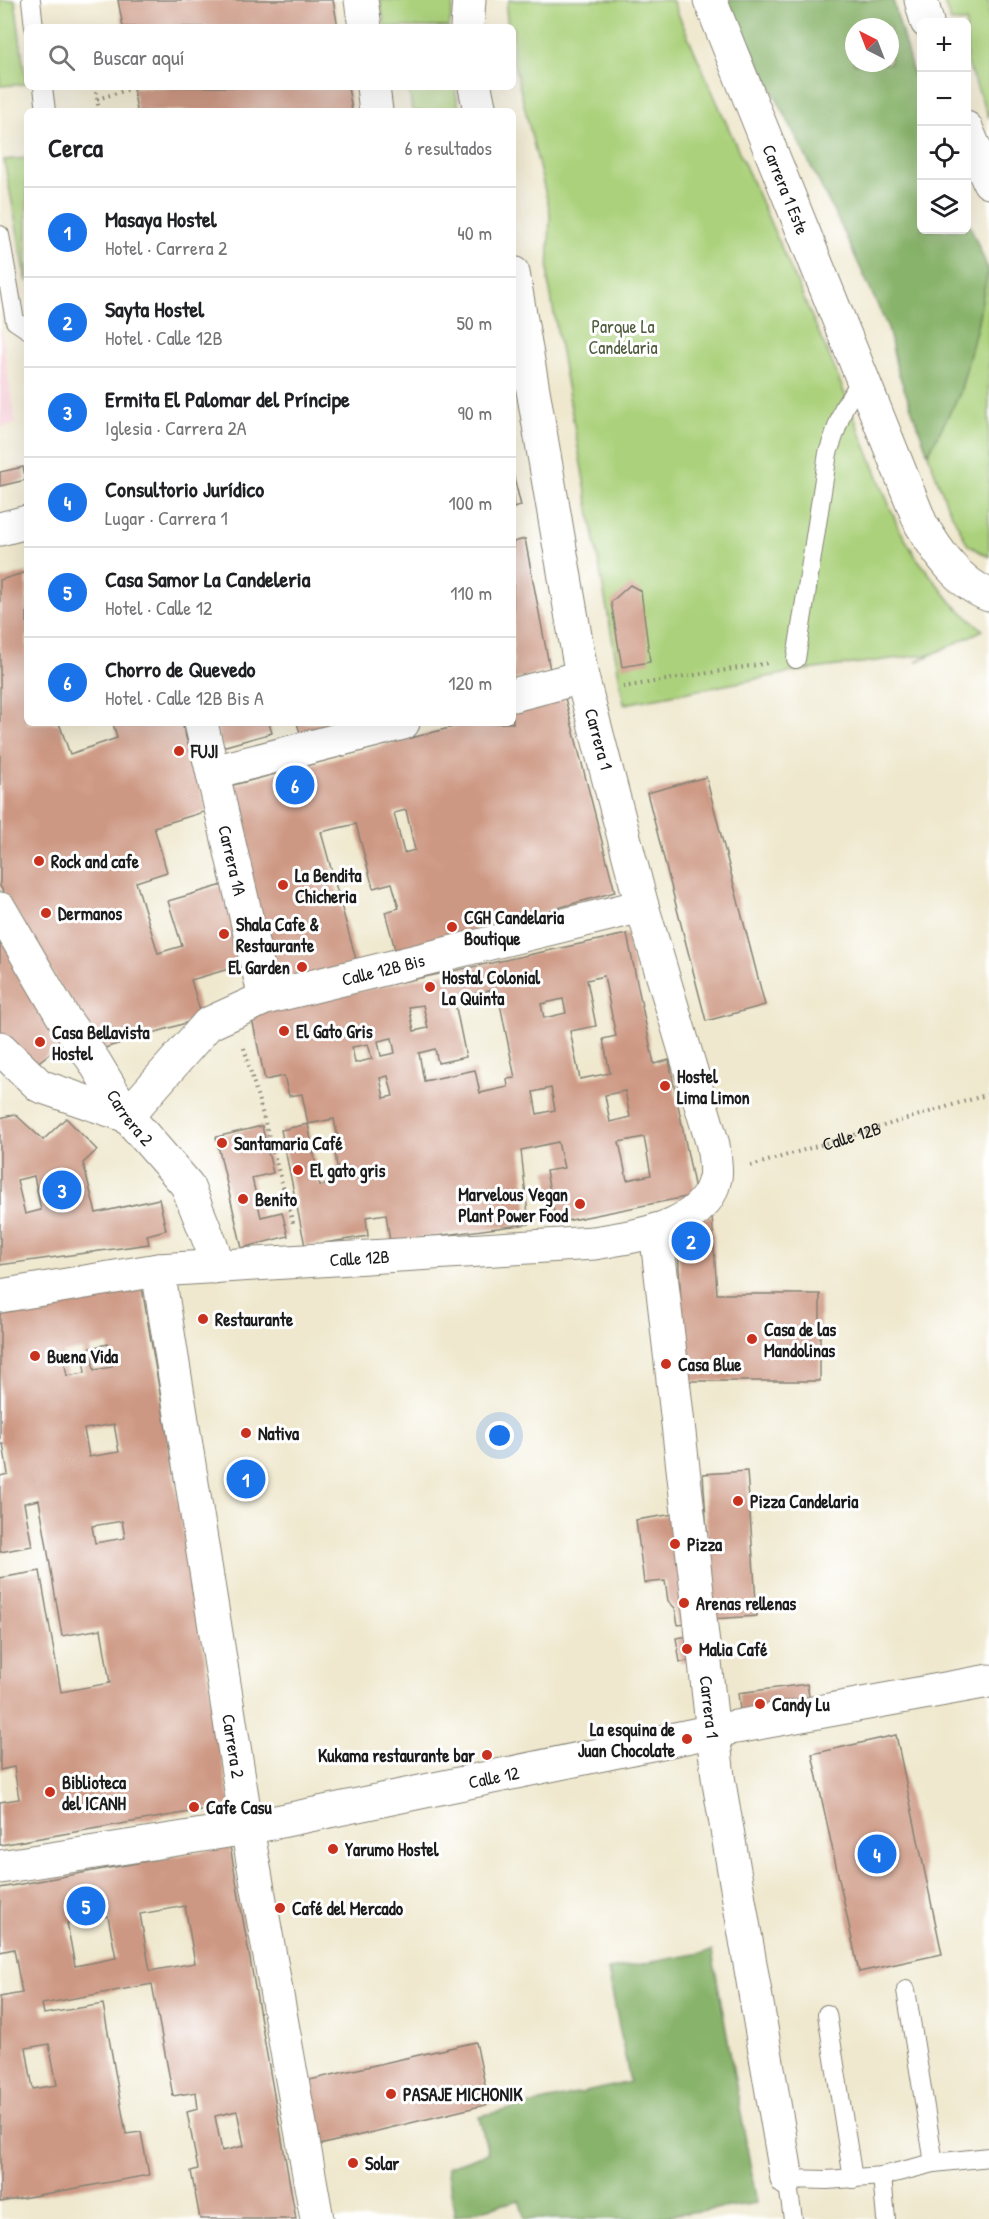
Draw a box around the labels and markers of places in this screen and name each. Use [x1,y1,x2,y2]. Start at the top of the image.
place label: FUJI [190,739,219,764]
marker: FUJI [172,744,186,758]
pin: 6 [276,762,314,808]
place label: Rock and cafe [51,849,140,874]
marker: Rock and cafe [32,854,46,868]
place label: La Bendita Chicheria [295,863,363,909]
marker: La Bendita Chicheria [276,878,290,892]
place label: Dermanos [58,901,122,926]
place label: CGH Candelaria Boutique [464,905,565,952]
marker: Dermanos [39,906,53,920]
place label: Shala Cafe & Restaurante [236,912,320,958]
marker: CGH Candelaria Boutique [445,920,459,934]
marker: Shala Cafe & Restaurante [217,927,231,941]
place label: El Garden [228,955,290,980]
marker: El Garden [295,960,309,974]
place label: Hostal Colonial La Quinta [442,965,541,1011]
marker: Hostal Colonial La Quinta [423,980,437,994]
place label: El Gato Gris [296,1019,373,1044]
place label: Casa Bellavista Hostel [52,1020,151,1066]
marker: El Gato Gris [277,1024,291,1038]
marker: Casa Bellavista Hostel [33,1035,47,1049]
place label: Hostel Lima Limon [677,1064,750,1110]
marker: Hostel Lima Limon [658,1079,672,1093]
place label: Santamaria Café [234,1131,344,1156]
marker: Santamaria Café [215,1136,229,1150]
place label: El gato gris [310,1158,386,1184]
marker: El gato gris [291,1163,305,1177]
pin: 3 [42,1168,82,1212]
place label: Marvelous Vegan Plant Power Food [458,1182,568,1228]
place label: Benito [255,1187,298,1212]
marker: Benito [236,1192,250,1206]
marker: Marvelous Vegan Plant Power Food [573,1197,587,1211]
pin: 2 [672,1218,710,1264]
place label: Restaurante [215,1307,294,1332]
marker: Restaurante [196,1312,210,1326]
place label: Casa de las Mandolinas [764,1317,836,1363]
marker: Casa de las Mandolinas [745,1332,759,1346]
place label: Buena Vida [47,1344,119,1369]
marker: Buena Vida [28,1349,42,1363]
place label: Casa Blue [678,1352,742,1377]
marker: Casa Blue [659,1357,673,1371]
place label: Nativa [258,1421,300,1446]
marker: Nativa [239,1426,253,1440]
pin: 1 [226,1456,266,1502]
place label: Pizza Candelaria [750,1489,859,1514]
marker: Pizza Candelaria [731,1494,745,1508]
place label: Pizza [687,1532,723,1557]
marker: Pizza [668,1537,682,1551]
place label: Arenas rellenas [696,1591,796,1616]
marker: Arenas rellenas [677,1596,691,1610]
place label: Malia Café [699,1637,768,1662]
marker: Malia Café [680,1642,694,1656]
place label: Candy Lu [772,1692,831,1718]
marker: Candy Lu [753,1697,767,1711]
place label: La esquina de Juan Chocolate [578,1717,676,1763]
marker: La esquina de Juan Chocolate [680,1732,694,1746]
place label: Kukama restaurante bar [318,1743,475,1768]
marker: Kukama restaurante bar [480,1748,494,1762]
place label: Biblioteca del ICANH [62,1770,127,1816]
marker: Biblioteca del ICANH [43,1785,57,1799]
place label: Cafe Casu [206,1795,273,1820]
marker: Cafe Casu [187,1800,201,1814]
pin: 4 [858,1832,896,1876]
place label: Yarumo Hostel [345,1837,440,1862]
marker: Yarumo Hostel [326,1842,340,1856]
pin: 5 [66,1884,106,1928]
place label: Café del Mercado [292,1896,404,1921]
marker: Café del Mercado [273,1901,287,1915]
place label: PASAJE MICHONIK [403,2082,523,2107]
marker: PASAJE MICHONIK [384,2087,398,2101]
place label: Solar [365,2151,399,2176]
marker: Solar [346,2156,360,2170]

